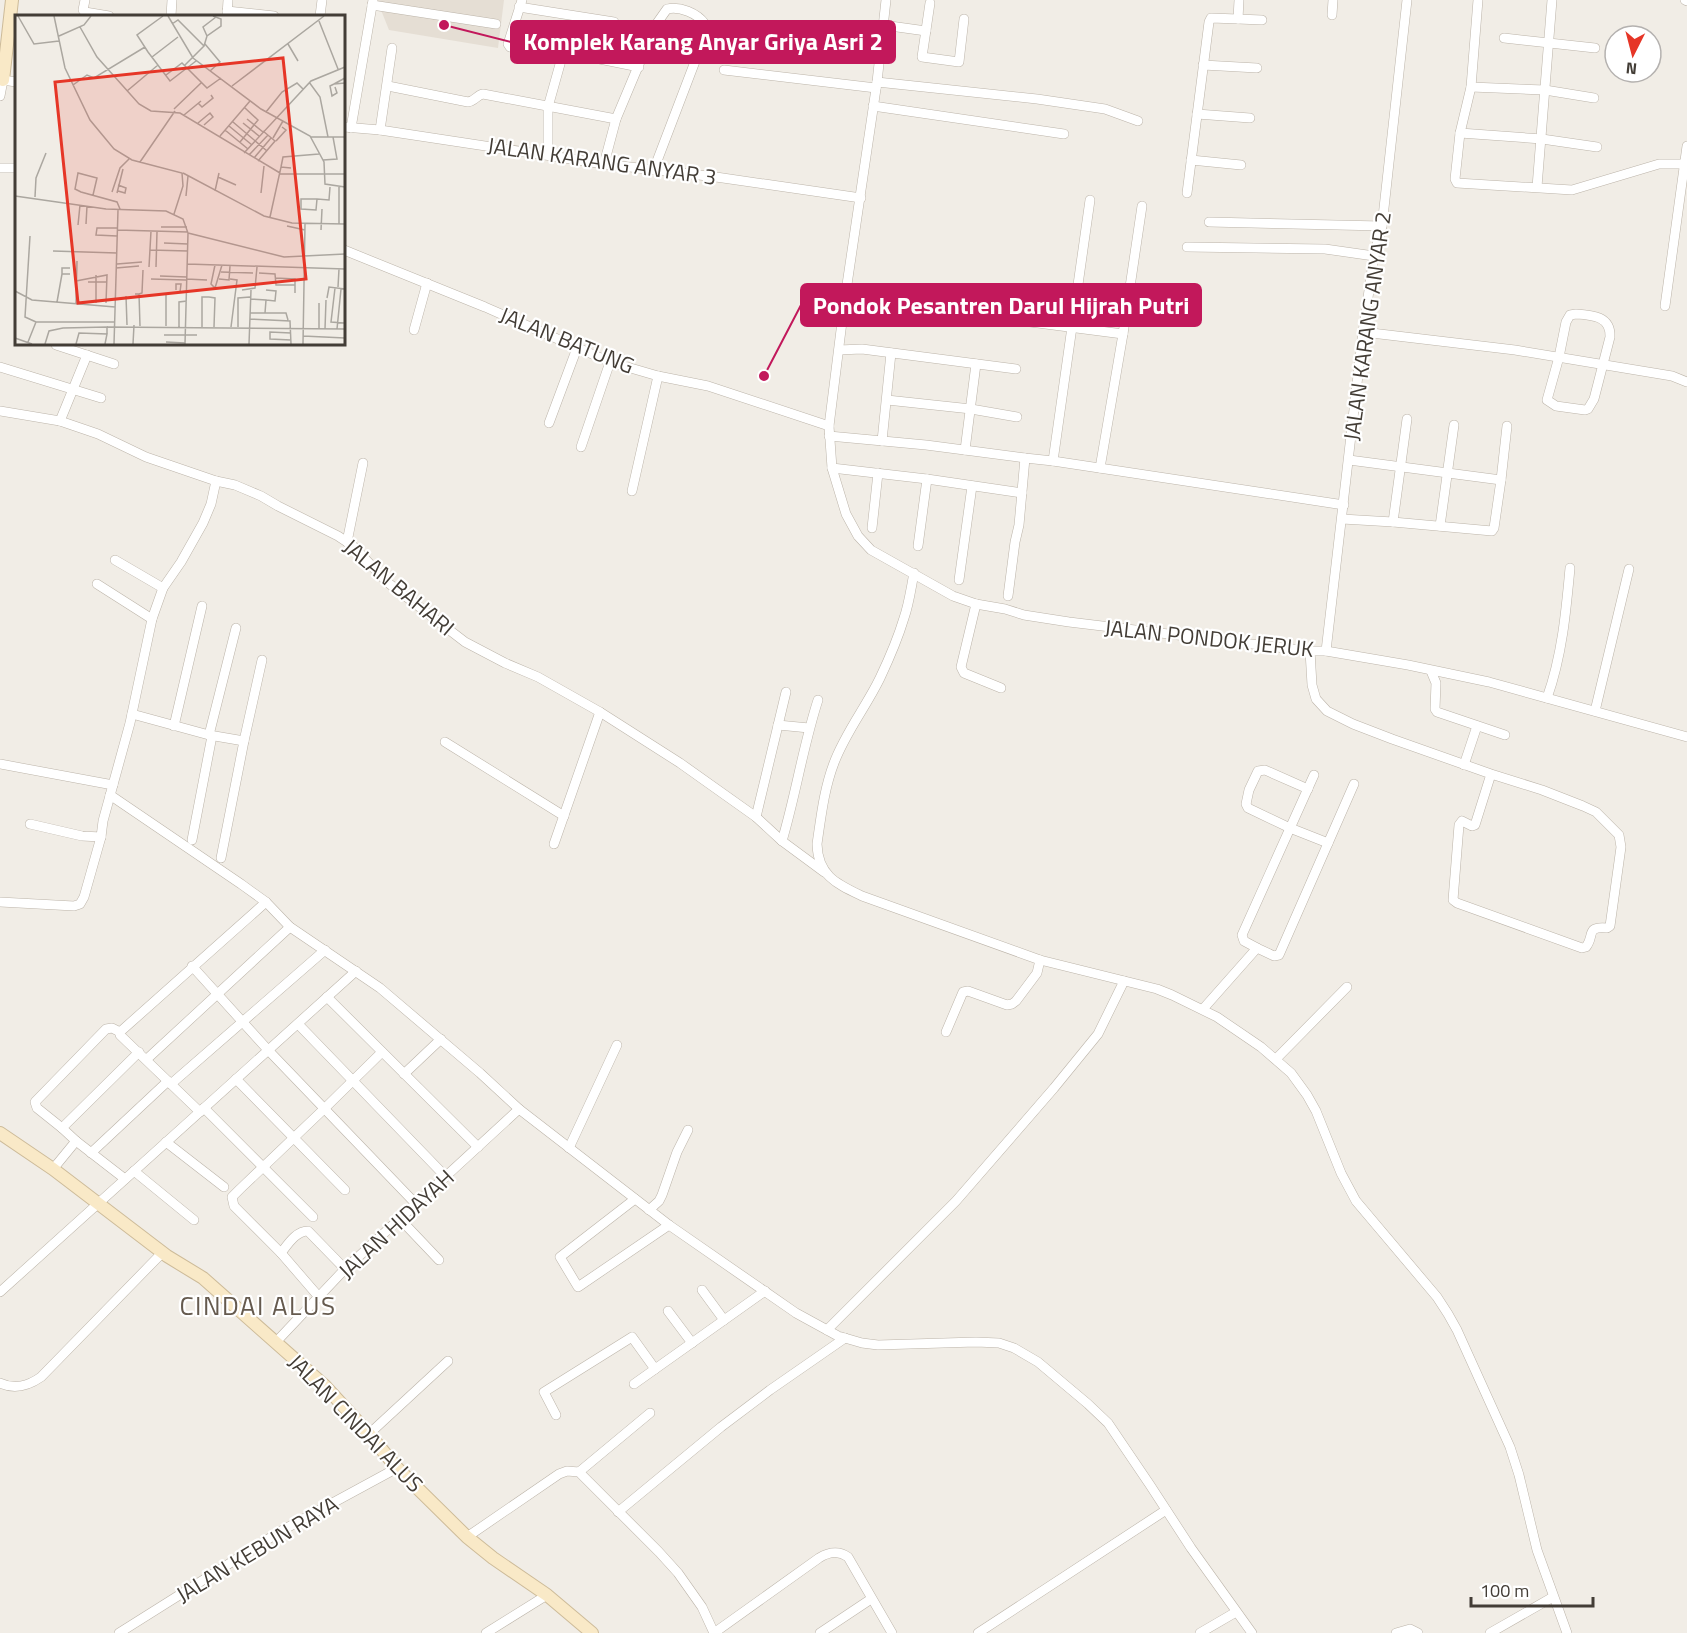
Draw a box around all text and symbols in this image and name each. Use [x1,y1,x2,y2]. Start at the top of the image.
inset map [15,15,345,345]
callout: Komplek Karang Anyar Griya Asri 2 [511,21,895,63]
text: Komplek Karang Anyar Griya Asri 2 [523,23,883,59]
north arrow [1603,24,1663,84]
text: N [1625,56,1638,81]
street label: JALAN KARANG ANYAR 3 [485,128,719,194]
street label: JALAN KARANG ANYAR 2 [1334,209,1400,443]
callout: Pondok Pesantren Darul Hijrah Putri [801,284,1201,326]
text: Pondok Pesantren Darul Hijrah Putri [813,287,1189,323]
street label: JALAN BATUNG [495,298,639,382]
street label: JALAN BAHARI [336,530,462,644]
street label: JALAN PONDOK JERUK [1103,610,1316,666]
street label: JALAN HIDAYAH [330,1161,462,1287]
district label: CINDAI ALUS [179,1286,337,1325]
street label: JALAN CINDAI ALUS [281,1346,431,1500]
street label: JALAN KEBUN RAYA [169,1487,345,1611]
scale bar [1471,1570,1592,1608]
text: 100 m [1480,1577,1529,1604]

